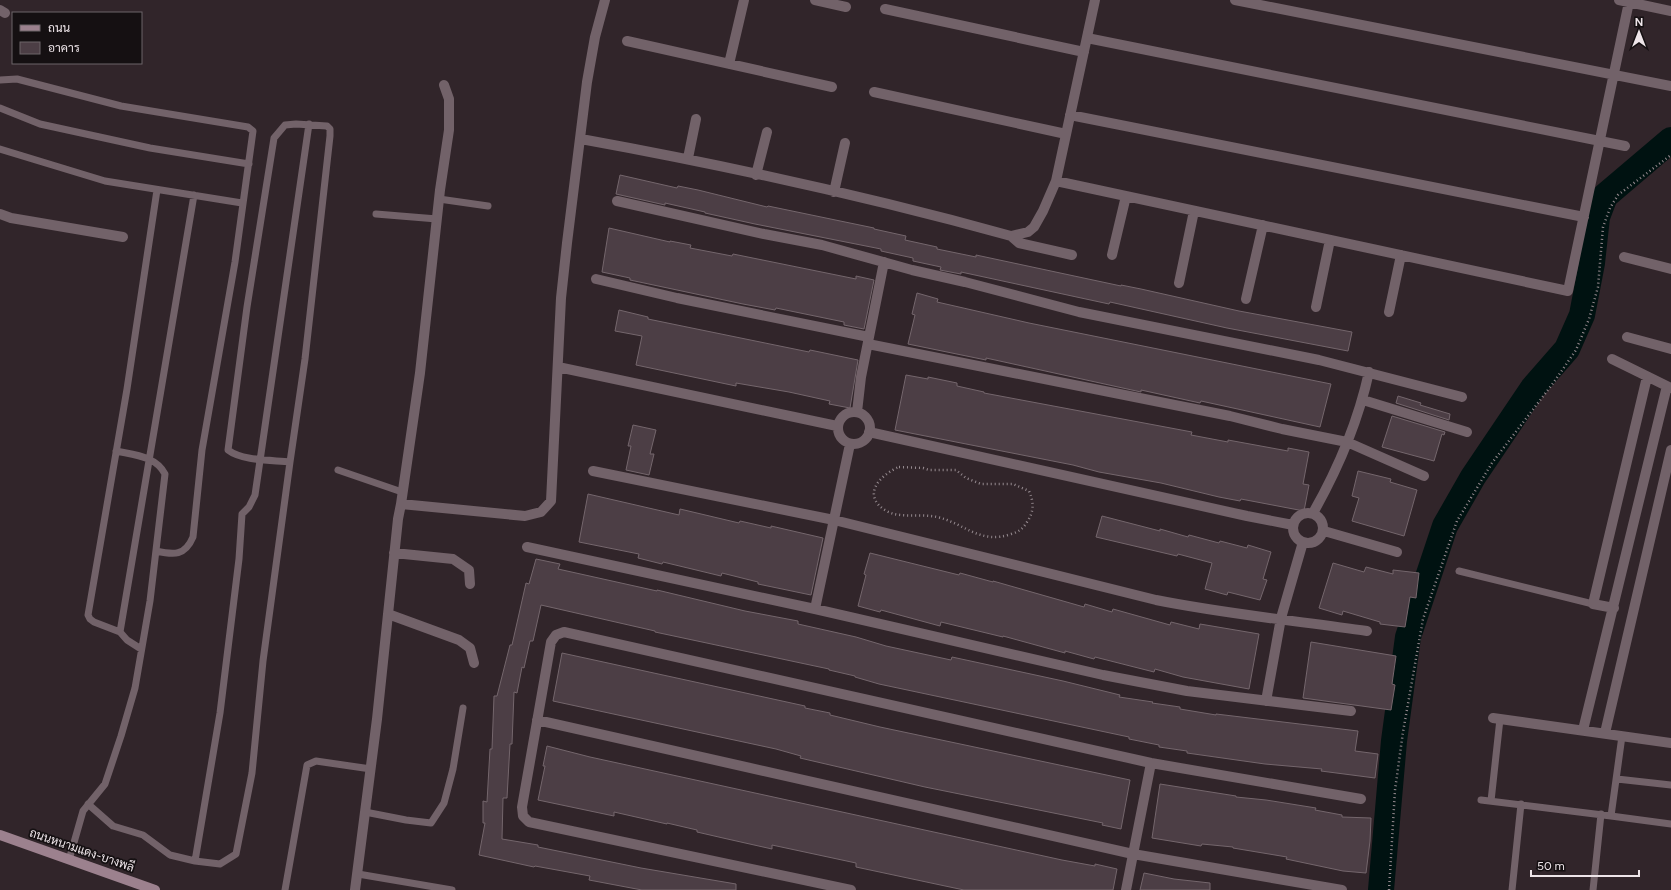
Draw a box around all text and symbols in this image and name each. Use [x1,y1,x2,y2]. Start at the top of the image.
legend [12,12,142,64]
north arrow [1619,12,1659,52]
text: N [1635,16,1643,29]
text: ถนน [48,21,71,35]
text: อาคาร [48,41,80,55]
street label: ถนนหนามแดง-บางพลี [28,825,137,875]
scale bar [1531,852,1639,878]
text: 50 m [1537,859,1565,873]

